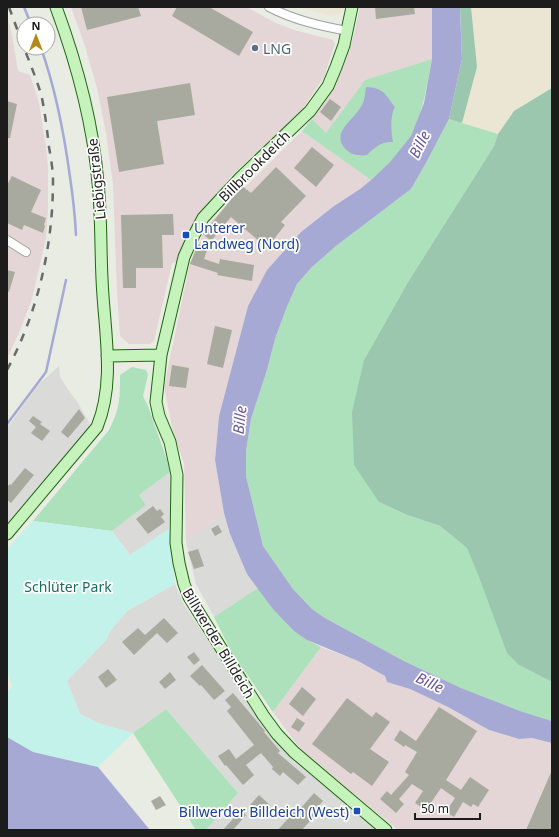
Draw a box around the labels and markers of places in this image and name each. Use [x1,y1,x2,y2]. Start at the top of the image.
place label: LNG [263,39,291,58]
marker: LNG [250,43,260,53]
place label: Unterer Landweg (Nord) [194,218,299,253]
marker: Unterer Landweg (Nord) [181,230,191,240]
place label: Billwerder Billdeich (West) [179,802,349,821]
marker: Billwerder Billdeich (West) [352,806,362,816]

